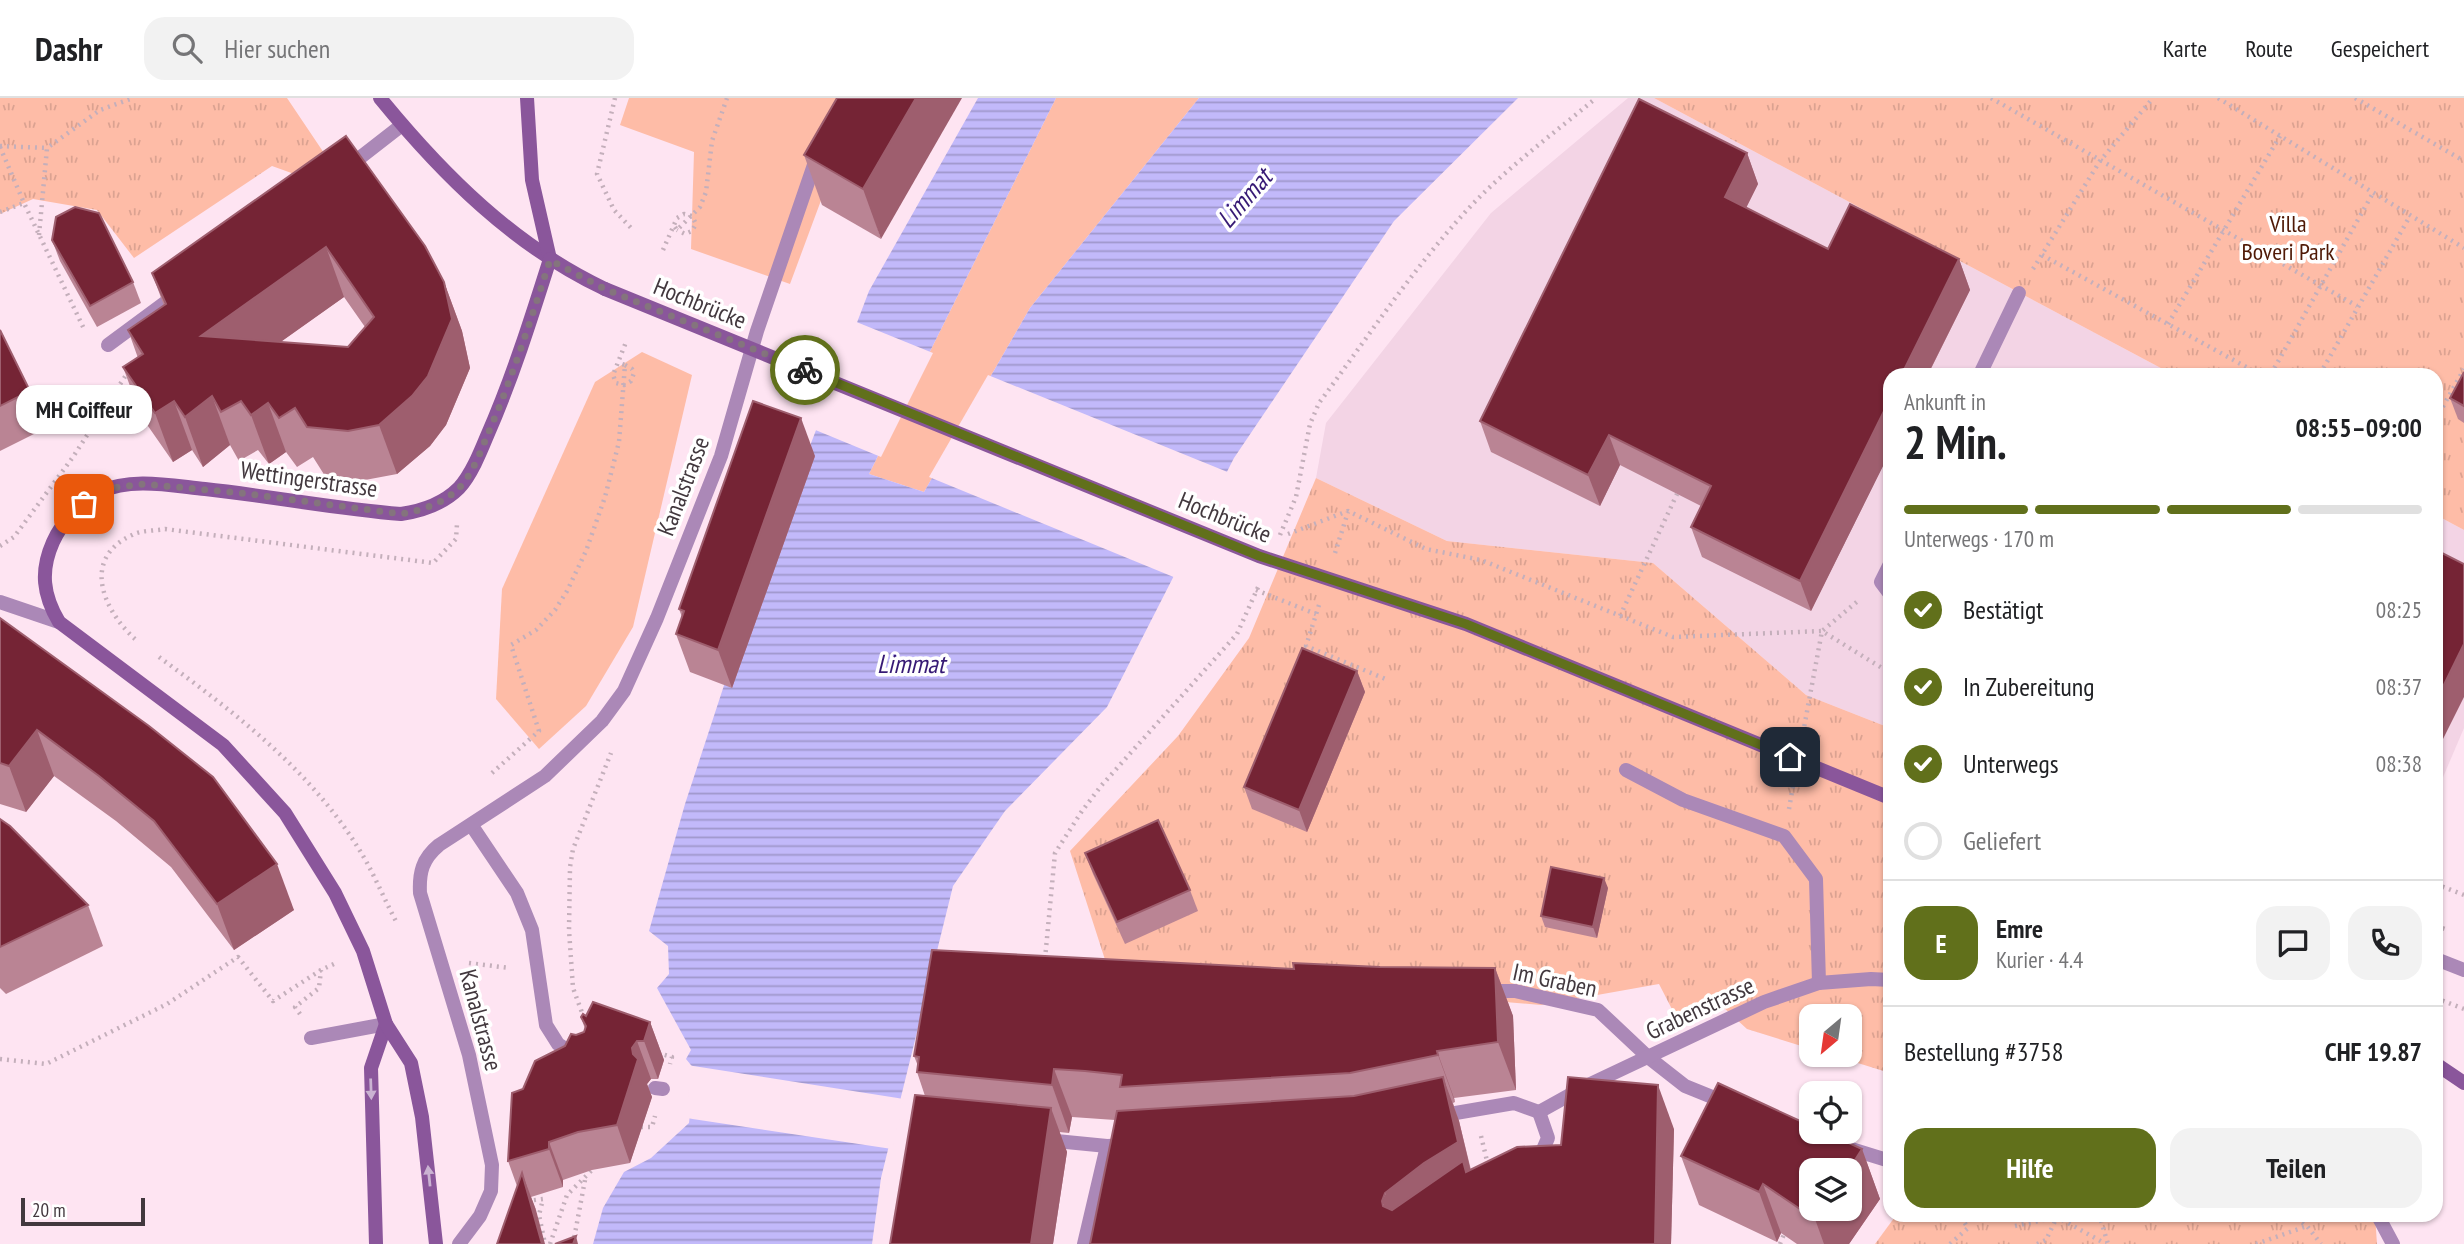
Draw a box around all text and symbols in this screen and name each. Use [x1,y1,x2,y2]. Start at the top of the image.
search box [144,17,634,80]
text: Dashr [35,27,102,70]
icon: search [168,29,206,67]
text: Hier suchen [224,32,330,65]
text: Karte [2163,33,2207,64]
text: Route [2245,33,2293,64]
text: Gespeichert [2331,33,2429,64]
water label: Limmat [1209,159,1281,234]
park label: Villa Boveri Park [2241,208,2335,267]
street label: Hochbrücke [649,270,751,336]
courier [770,335,840,405]
icon: bike [786,351,824,389]
callout: MH Coiffeur [16,385,152,434]
text: Ankunft in [1904,387,1986,416]
text: MH Coiffeur [36,395,132,424]
text: 08:55–09:00 [2295,411,2422,444]
text: 2 Min. [1904,412,2007,472]
street label: Kanalstrasse [650,432,716,540]
street label: Wettingerstrasse [239,454,379,504]
pin [54,474,114,534]
street label: Hochbrücke [1174,484,1276,550]
icon: bag [65,485,103,523]
text: Unterwegs · 170 m [1904,524,2054,553]
icon: check [1904,591,1942,629]
text: Bestätigt [1963,593,2044,626]
text: 08:25 [2376,595,2422,624]
water label: Limmat [877,647,948,680]
icon: check [1904,668,1942,706]
text: In Zubereitung [1963,670,2094,703]
text: 08:37 [2376,672,2422,701]
pin [1760,727,1820,787]
icon: home [1771,738,1809,776]
icon: check [1904,745,1942,783]
text: Unterwegs [1963,747,2058,780]
text: 08:38 [2376,749,2422,778]
text: Geliefert [1963,824,2041,857]
button: chat [2256,906,2330,980]
button: phone [2348,906,2422,980]
text: Emre [1996,912,2043,945]
text: E [1935,927,1947,960]
text: Kurier · 4.4 [1996,945,2083,974]
street label: Im Graben [1510,956,1600,1004]
street label: Kanalstrasse [453,966,509,1074]
street label: Grabenstrasse [1641,969,1759,1047]
north arrow [1799,1004,1862,1068]
map controls [1799,1004,1862,1221]
text: Bestellung #3758 [1904,1035,2064,1068]
text: CHF 19.87 [2325,1035,2422,1068]
one-way arrow [366,1079,377,1101]
button: locate [1799,1081,1862,1144]
button: Hilfe [1904,1128,2156,1208]
button: Teilen [2170,1128,2422,1208]
button: layers [1799,1158,1862,1221]
one-way arrow [423,1165,434,1187]
scale bar [21,1195,145,1227]
text: 20 m [32,1198,66,1222]

